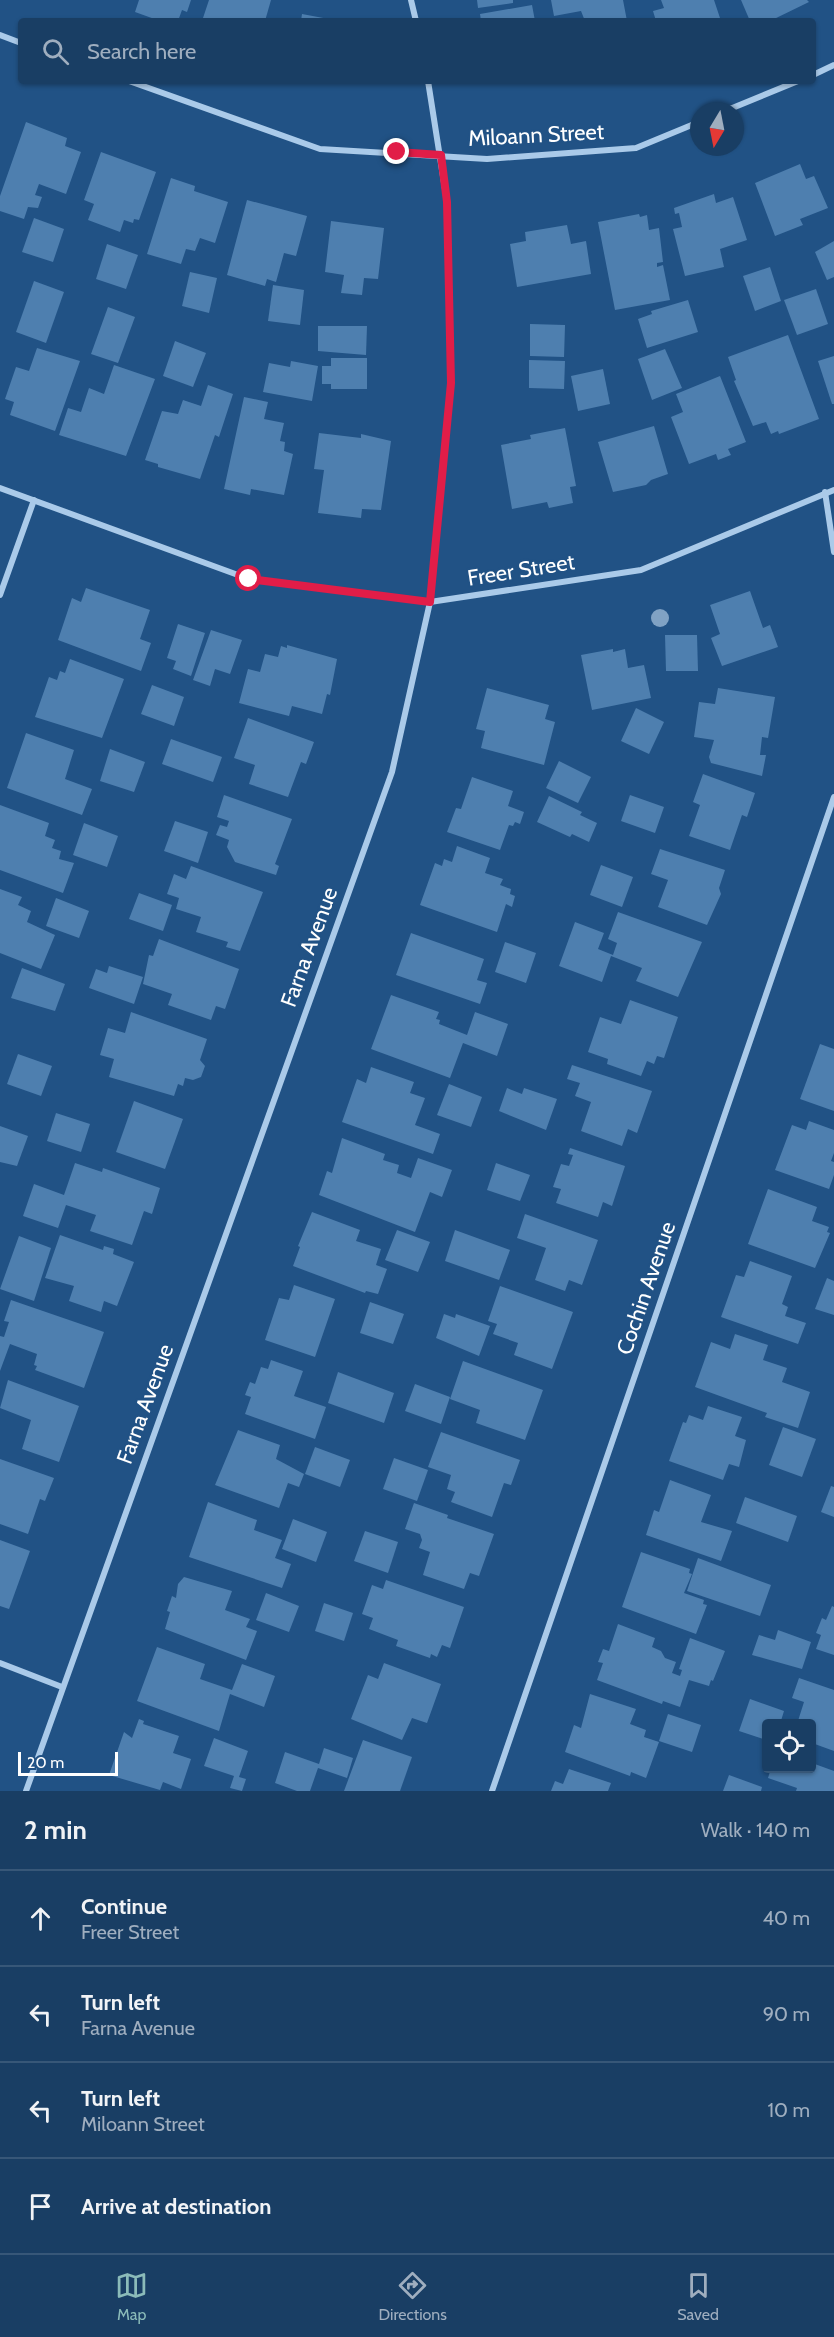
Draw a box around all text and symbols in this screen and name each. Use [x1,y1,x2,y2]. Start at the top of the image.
search box [18,18,816,84]
icon: search [39,35,72,68]
text: Search here [87,38,196,65]
north arrow [690,102,744,156]
street label: Miloann Street [467,118,605,152]
route end [383,138,409,164]
street label: Freer Street [465,548,577,592]
route start [235,565,261,591]
street label: Farna Avenue [275,883,343,1011]
street label: Cochin Avenue [611,1218,681,1358]
street label: Farna Avenue [111,1340,179,1468]
map controls [762,1719,816,1773]
button: locate [762,1719,816,1773]
scale bar [18,1749,118,1776]
text: 20 m [27,1753,64,1772]
text: 2 min [24,1814,87,1846]
text: Walk · 140 m [701,1818,810,1842]
text: Continue [81,1893,167,1920]
icon: ahead [24,1902,57,1935]
text: 40 m [762,1906,810,1930]
text: Freer Street [81,1920,179,1944]
text: Turn left [81,1989,160,2016]
icon: left [24,1998,57,2031]
text: 90 m [763,2002,810,2026]
text: Farna Avenue [81,2016,195,2040]
text: Turn left [81,2085,160,2112]
icon: left [24,2094,57,2127]
text: 10 m [767,2098,810,2122]
text: Miloann Street [81,2112,205,2136]
icon: arrive [24,2190,57,2223]
text: Arrive at destination [81,2193,271,2220]
tab: Map [115,2269,148,2324]
tab: Directions [379,2269,447,2324]
tab: Saved [677,2269,719,2324]

